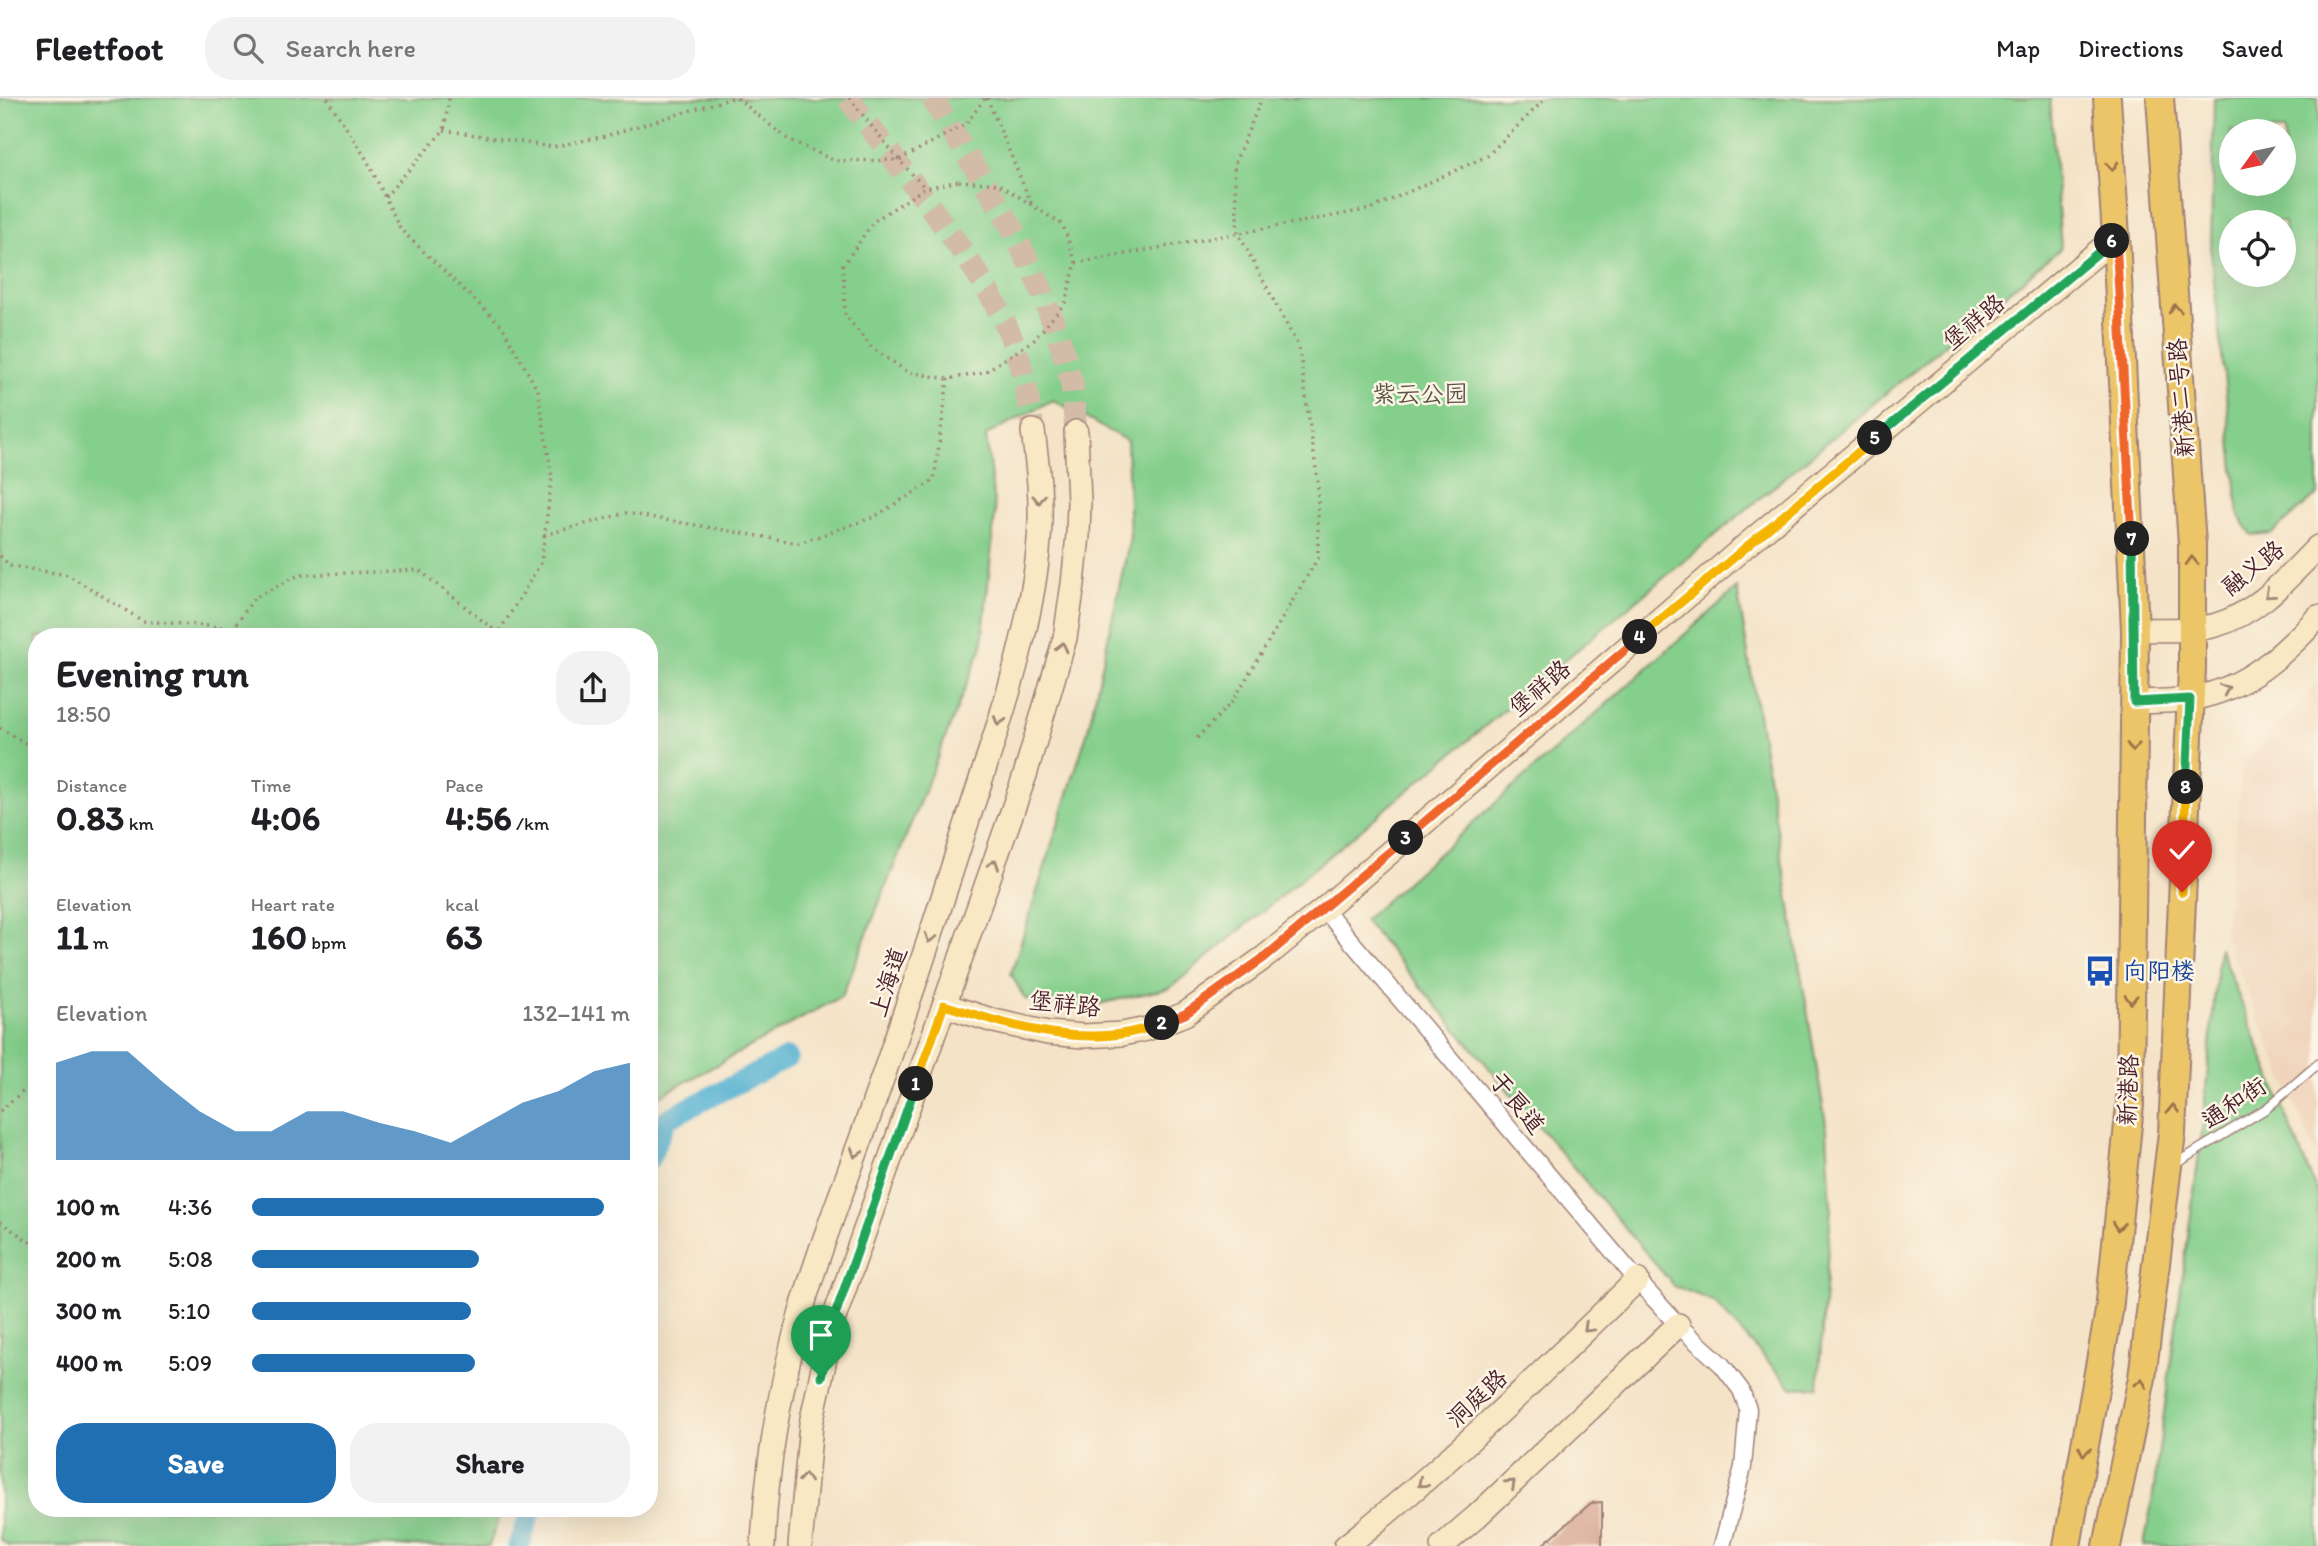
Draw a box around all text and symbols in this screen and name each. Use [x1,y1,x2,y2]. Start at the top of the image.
search box [205,17,695,80]
text: Fleetfoot [35,29,163,68]
icon: search [229,29,267,67]
text: Search here [285,32,416,64]
text: Map [1996,34,2040,63]
text: Directions [2078,34,2184,63]
text: Saved [2222,34,2283,63]
north arrow [2219,119,2296,196]
map controls [2219,119,2296,287]
one-way arrow [2104,161,2119,172]
button: locate [2219,210,2296,287]
pin: 6 [2094,223,2130,258]
text: 6 [2106,229,2117,252]
street label: 堡祥路 [1937,287,2011,356]
one-way arrow [2168,304,2183,315]
street label: 新港二号路 [2162,337,2199,459]
park label: 紫云公园 [1372,379,1468,408]
pin: 5 [1857,420,1892,456]
text: 5 [1870,426,1879,449]
one-way arrow [1032,493,1047,504]
pin: 7 [2114,522,2150,556]
text: 7 [2127,527,2136,550]
street label: 融义路 [2216,534,2290,602]
one-way arrow [2185,555,2200,566]
one-way arrow [2264,586,2277,598]
pin: 4 [1622,620,1658,654]
text: 4 [1634,625,1645,648]
one-way arrow [1054,641,1068,653]
text: Evening run [56,651,249,697]
button: share [556,651,630,725]
street label: 堡祥路 [1503,653,1576,722]
one-way arrow [2218,683,2230,697]
text: 18:50 [56,700,111,728]
one-way arrow [992,715,1007,727]
one-way arrow [2126,742,2141,753]
pin: 8 [2168,770,2204,804]
text: Distance [56,774,127,797]
text: Time [251,774,291,797]
text: Pace [445,774,483,797]
text: 8 [2180,775,2191,798]
text: 0.83 [56,797,124,839]
text: 4:06 [251,797,320,839]
text: 4:56 [445,797,512,839]
text: km [124,812,154,835]
text: /km [512,812,549,835]
pin: 3 [1388,820,1424,856]
pin [2152,820,2212,892]
text: 3 [1400,826,1411,849]
icon: check [2163,831,2201,869]
one-way arrow [986,858,1000,871]
text: Elevation [56,893,132,916]
text: Heart rate [251,893,335,916]
text: kcal [445,893,479,916]
text: 11 [56,916,88,958]
text: 160 [251,916,307,958]
text: 63 [445,916,483,958]
text: m [88,931,109,954]
text: bpm [307,931,347,954]
one-way arrow [924,932,938,944]
street label: 上海道 [863,943,912,1021]
bus stop icon: 向阳楼 [2083,954,2117,988]
place label: 向阳楼 [2123,956,2195,985]
street label: 堡祥路 [1028,985,1102,1022]
one-way arrow [2123,994,2139,1005]
text: Elevation [56,999,147,1027]
text: 132–141 m [522,999,630,1027]
pin: 2 [1144,1006,1180,1040]
text: 2 [1157,1011,1167,1034]
street label: 新港路 [2112,1053,2143,1126]
pin: 1 [898,1066,934,1102]
street label: 于良道 [1483,1066,1552,1140]
street label: 通和街 [2196,1070,2272,1135]
text: 1 [911,1072,920,1095]
one-way arrow [2165,1103,2180,1114]
one-way arrow [850,1147,864,1159]
text: 100 m [56,1193,120,1221]
text: 4:36 [168,1193,212,1221]
one-way arrow [2110,1220,2125,1232]
text: 200 m [56,1245,121,1273]
text: 5:08 [168,1245,212,1273]
text: 300 m [56,1297,121,1325]
text: 5:10 [168,1297,211,1325]
pin [791,1305,851,1377]
icon: arrive [802,1316,840,1354]
one-way arrow [1584,1320,1597,1333]
text: 400 m [56,1349,123,1377]
text: 5:09 [168,1349,212,1377]
street label: 洞庭路 [1440,1362,1513,1433]
one-way arrow [2133,1377,2148,1389]
button: Save [56,1423,336,1503]
button: Share [350,1423,630,1503]
one-way arrow [2077,1445,2092,1456]
one-way arrow [797,1472,812,1483]
one-way arrow [1417,1475,1430,1487]
one-way arrow [1503,1480,1516,1492]

